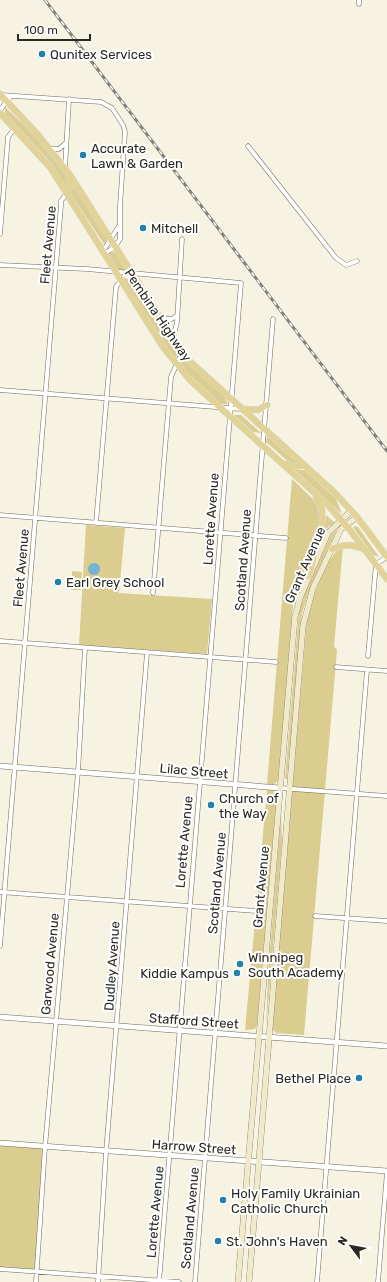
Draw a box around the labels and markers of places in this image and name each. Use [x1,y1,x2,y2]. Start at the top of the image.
place label: Qunitex Services [50,47,152,62]
marker: Qunitex Services [37,49,47,59]
place label: Accurate Lawn & Garden [91,141,183,171]
marker: Accurate Lawn & Garden [78,150,88,160]
place label: Mitchell [151,221,198,236]
marker: Mitchell [138,223,148,233]
place label: Earl Grey School [66,575,164,590]
marker: Earl Grey School [53,577,63,587]
place label: Church of the Way [219,791,279,821]
marker: Church of the Way [206,800,216,810]
place label: Winnipeg South Academy [248,950,344,980]
marker: Winnipeg South Academy [235,959,245,969]
place label: Kiddie Kampus [140,966,229,981]
marker: Kiddie Kampus [232,968,242,978]
place label: Bethel Place [275,1071,351,1086]
marker: Bethel Place [354,1073,364,1083]
place label: Holy Family Ukrainian Catholic Church [231,1186,360,1216]
marker: Holy Family Ukrainian Catholic Church [218,1195,228,1205]
place label: St. John's Haven [226,1234,328,1249]
marker: St. John's Haven [213,1236,223,1246]

